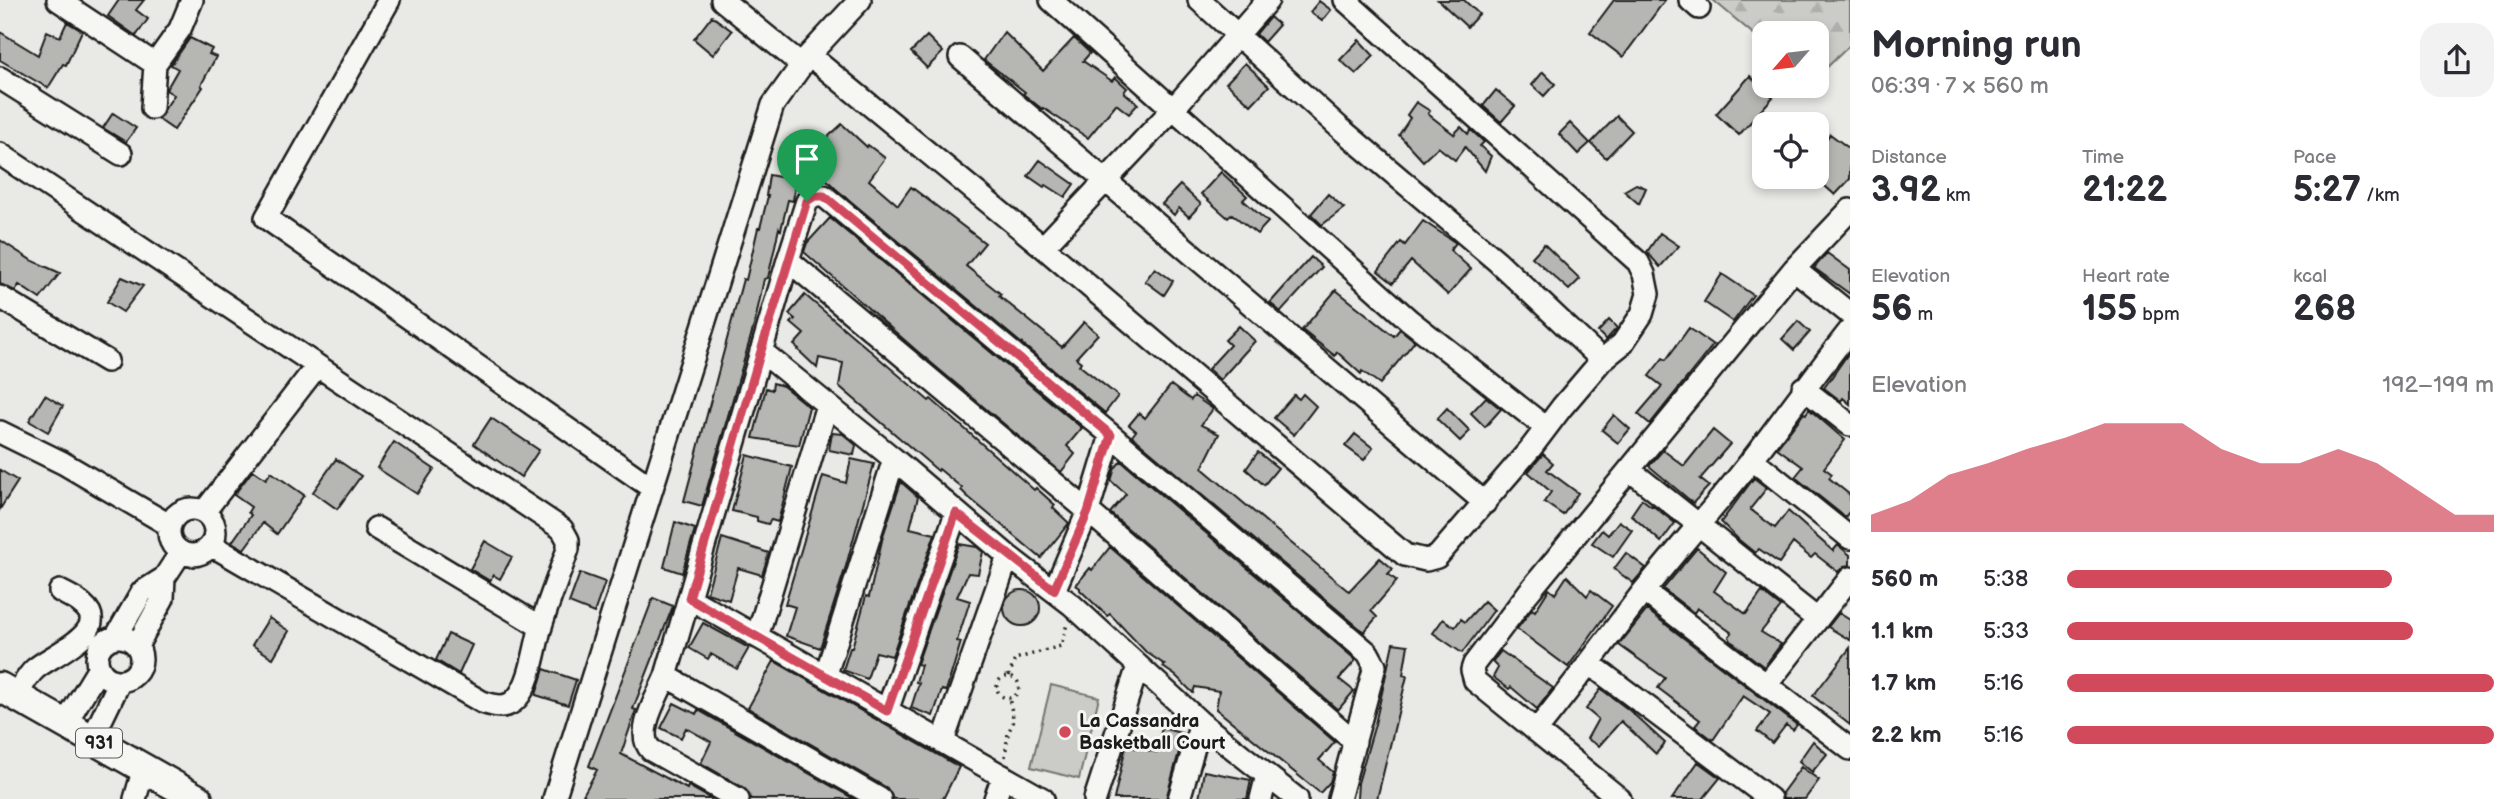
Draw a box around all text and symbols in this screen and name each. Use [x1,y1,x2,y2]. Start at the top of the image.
north arrow [1752,21,1829,98]
map controls [1752,21,1829,189]
text: Morning run [1871,23,2082,68]
button: share [2420,23,2494,97]
text: 06:39 · 7 × 560 m [1871,72,2049,100]
button: locate [1752,112,1829,189]
pin [777,129,837,201]
icon: arrive [788,140,826,178]
text: Distance [1871,146,1947,169]
text: Time [2082,146,2124,169]
text: Pace [2293,146,2336,169]
text: 3.92 [1871,169,1941,212]
text: 21:22 [2082,169,2167,212]
text: 5:27 [2293,169,2361,212]
text: km [1941,184,1971,207]
text: /km [2361,184,2400,207]
text: Elevation [1871,265,1950,288]
text: Heart rate [2082,265,2170,288]
text: kcal [2293,265,2327,288]
text: 56 [1871,288,1912,331]
text: 155 [2082,288,2137,331]
text: 268 [2293,288,2356,331]
text: m [1912,303,1933,326]
text: bpm [2137,303,2180,326]
text: Elevation [1871,371,1967,399]
text: 192–199 m [2382,371,2494,399]
text: 560 m [1871,565,1938,593]
text: 5:38 [1983,565,2028,593]
text: 1.1 km [1871,617,1933,645]
text: 5:33 [1983,617,2029,645]
text: 1.7 km [1871,669,1936,697]
text: 5:16 [1983,669,2024,697]
place label: La Cassandra Basketball Court [1079,710,1226,755]
text: 2.2 km [1871,721,1942,749]
text: 5:16 [1983,721,2024,749]
marker: La Cassandra Basketball Court [1057,724,1073,740]
road number: 931 [76,728,122,758]

